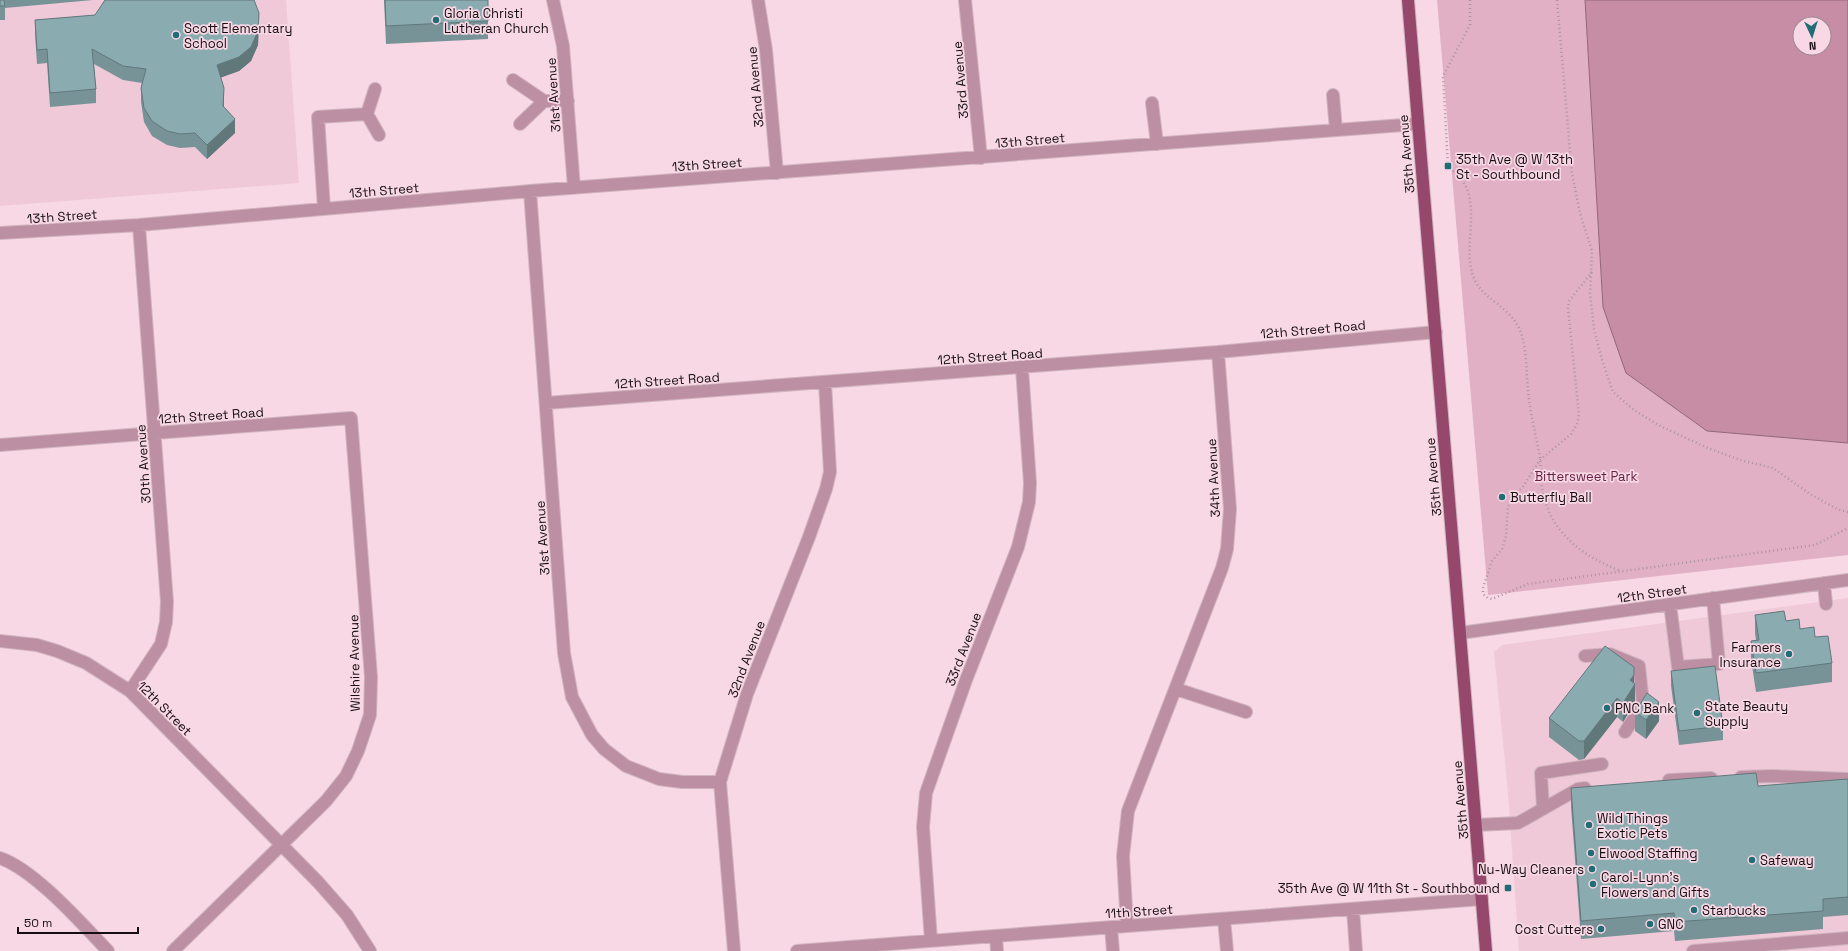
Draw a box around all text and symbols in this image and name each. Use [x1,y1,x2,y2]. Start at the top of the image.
place label: Gloria Christi Lutheran Church [444,5,549,37]
marker: Gloria Christi Lutheran Church [431,15,441,25]
north arrow [1792,16,1832,56]
place label: Scott Elementary School [184,20,292,52]
marker: Scott Elementary School [171,30,181,40]
text: N [1809,39,1817,53]
street label: 33rd Avenue [949,40,972,119]
street label: 32nd Avenue [743,46,768,128]
street label: 31st Avenue [542,57,565,133]
street label: 35th Avenue [1395,114,1418,194]
street label: 13th Street [994,129,1066,152]
place label: 35th Ave @ W 13th St - Southbound [1456,151,1573,183]
street label: 13th Street [671,154,743,175]
marker: 35th Ave @ W 13th St - Southbound [1443,161,1453,171]
street label: 13th Street [348,179,420,202]
street label: 13th Street [26,206,98,227]
street label: 12th Street Road [1260,316,1366,343]
street label: 12th Street Road [937,344,1043,369]
street label: 12th Street Road [614,368,720,393]
street label: 12th Street Road [158,403,264,428]
street label: 30th Avenue [132,424,155,504]
street label: 35th Avenue [1422,437,1445,517]
street label: 34th Avenue [1203,438,1224,518]
park label: Bittersweet Park [1535,468,1637,485]
place label: Butterfly Ball [1510,489,1592,506]
marker: Butterfly Ball [1497,492,1507,502]
street label: 31st Avenue [531,500,554,576]
street label: 12th Street [1616,580,1688,607]
street label: 33rd Avenue [942,610,985,689]
street label: Wilshire Avenue [345,614,364,712]
street label: 32nd Avenue [724,618,769,700]
place label: Farmers Insurance [1719,639,1781,671]
marker: Farmers Insurance [1784,649,1794,659]
street label: 12th Street [134,677,196,739]
place label: State Beauty Supply [1705,698,1788,730]
place label: PNC Bank [1615,700,1674,717]
marker: PNC Bank [1602,703,1612,713]
marker: State Beauty Supply [1692,708,1702,718]
street label: 35th Avenue [1449,760,1472,840]
place label: Wild Things Exotic Pets [1597,810,1668,842]
marker: Wild Things Exotic Pets [1584,820,1594,830]
place label: Elwood Staffing [1599,845,1698,862]
marker: Elwood Staffing [1586,848,1596,858]
place label: Safeway [1760,852,1814,869]
marker: Safeway [1747,855,1757,865]
place label: Nu-Way Cleaners [1478,861,1584,878]
marker: Nu-Way Cleaners [1587,864,1597,874]
place label: Carol-Lynn's Flowers and Gifts [1601,869,1709,901]
marker: Carol-Lynn's Flowers and Gifts [1588,879,1598,889]
place label: 35th Ave @ W 11th St - Southbound [1278,880,1500,897]
marker: 35th Ave @ W 11th St - Southbound [1503,883,1513,893]
street label: 11th Street [1105,901,1174,922]
place label: Starbucks [1702,902,1766,919]
marker: Starbucks [1689,905,1699,915]
scale bar [18,909,138,935]
text: 50 m [24,915,52,931]
place label: GNC [1658,916,1684,933]
marker: GNC [1645,919,1655,929]
place label: Cost Cutters [1515,921,1593,938]
marker: Cost Cutters [1596,924,1606,934]

